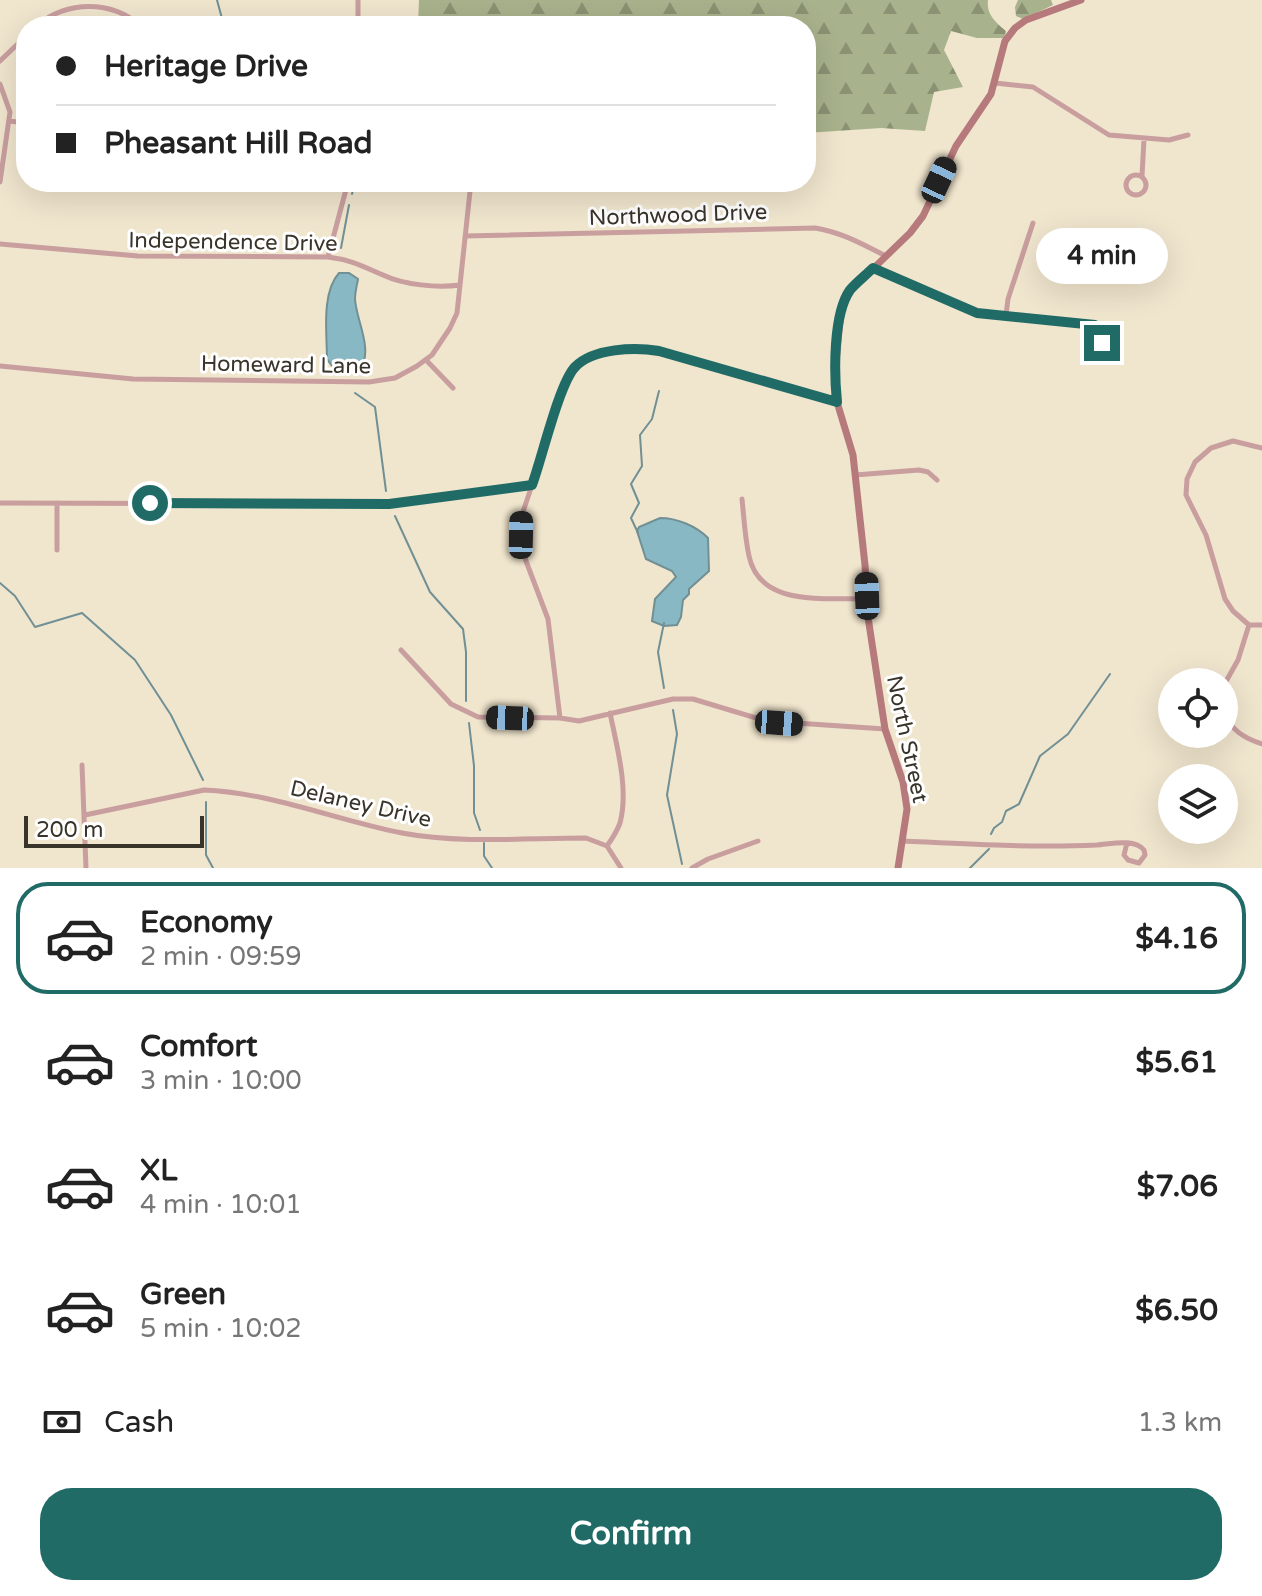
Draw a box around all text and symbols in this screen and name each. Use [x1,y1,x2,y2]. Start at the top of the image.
text: Heritage Drive [104,48,308,85]
text: Pheasant Hill Road [104,125,372,162]
car [918,153,960,207]
street label: Northwood Drive [588,199,768,231]
street label: Independence Drive [128,227,338,257]
callout: 4 min [1036,227,1168,283]
text: 4 min [1067,240,1137,271]
route end [1084,325,1120,361]
street label: Homeward Lane [201,351,371,379]
route start [132,485,168,521]
car [509,511,533,559]
car [854,572,880,620]
map controls [1158,668,1238,844]
button: locate [1158,668,1238,748]
street label: North Street [881,673,933,805]
car [486,705,534,731]
car [754,709,804,737]
button: layers [1158,764,1238,844]
street label: Delaney Drive [288,775,434,833]
scale bar [24,812,204,848]
text: 200 m [36,817,103,843]
icon: car [44,902,116,974]
text: Economy [140,904,273,941]
text: $4.16 [1135,920,1218,957]
text: 2 min · 09:59 [140,941,302,972]
icon: car [44,1026,116,1098]
text: Comfort [140,1028,258,1065]
text: $5.61 [1136,1044,1218,1081]
text: 3 min · 10:00 [140,1065,302,1096]
icon: car [44,1150,116,1222]
text: XL [140,1152,177,1189]
text: $7.06 [1137,1168,1218,1205]
text: 4 min · 10:01 [140,1189,302,1220]
icon: car [44,1274,116,1346]
text: Green [140,1276,226,1313]
text: $6.50 [1135,1292,1218,1329]
text: 5 min · 10:02 [140,1313,302,1344]
icon: cash [40,1400,84,1444]
text: Cash [104,1404,174,1441]
text: 1.3 km [1138,1407,1222,1438]
button: Confirm [40,1488,1222,1580]

